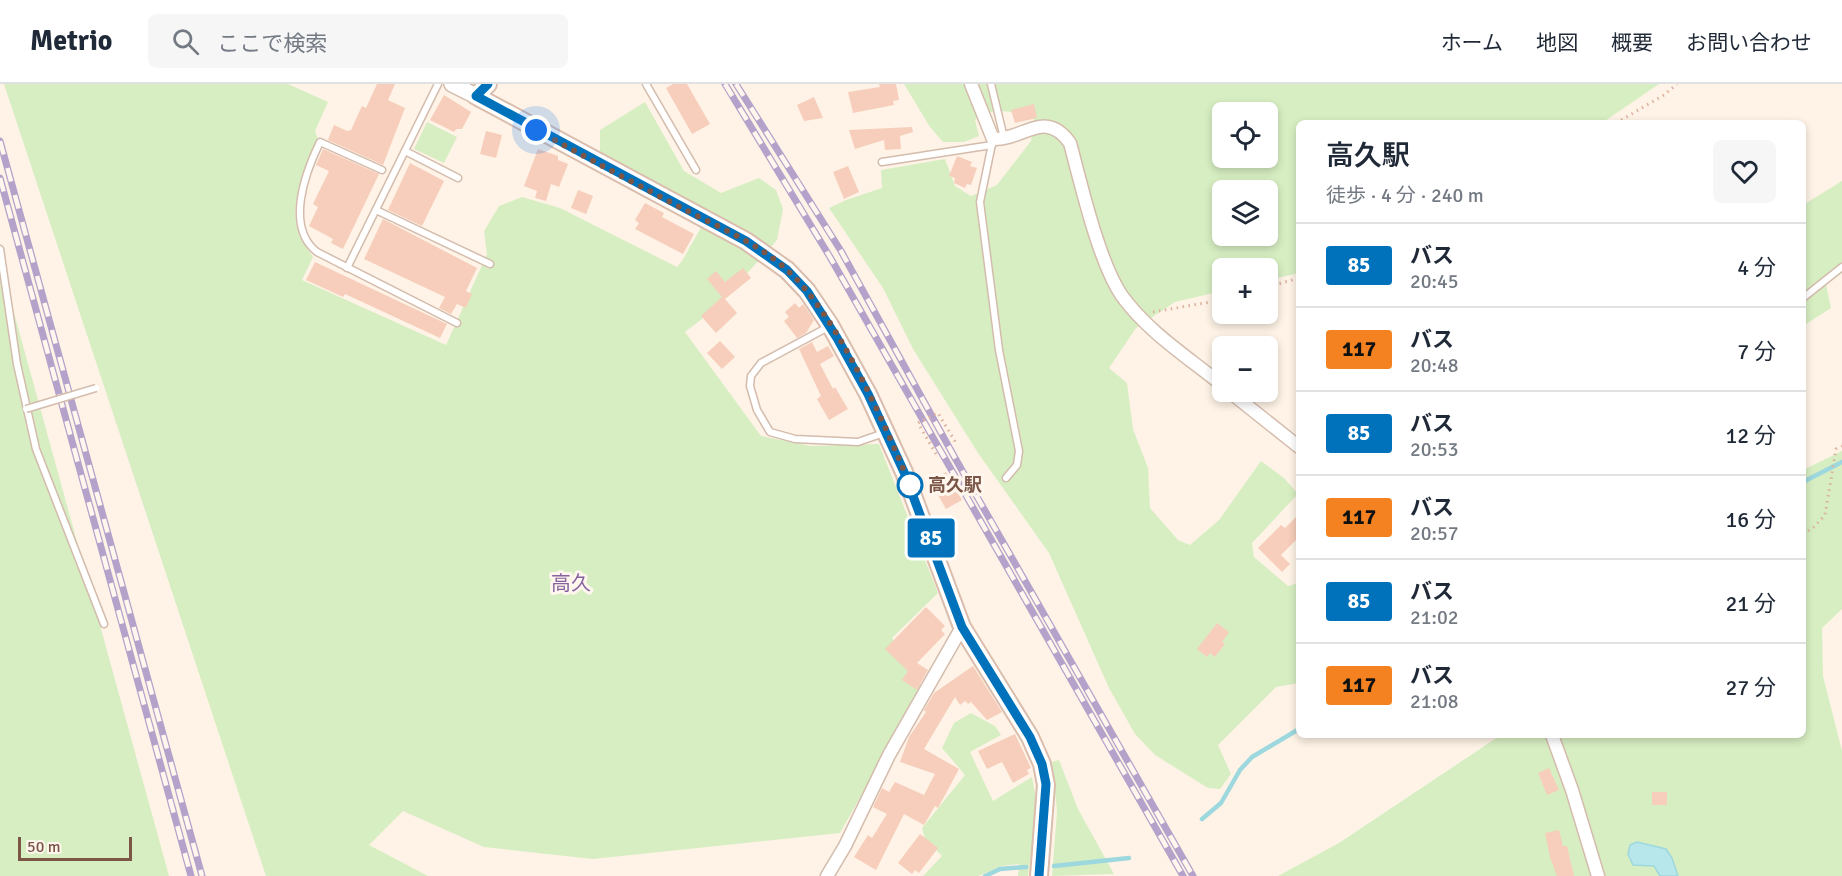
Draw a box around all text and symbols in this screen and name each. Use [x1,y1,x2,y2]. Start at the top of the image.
search box [148,14,568,68]
text: Metrio [30,24,112,58]
icon: search [169,25,202,58]
text: ここで検索 [217,30,327,57]
text: ホーム [1441,30,1503,56]
text: 地図 [1536,30,1578,56]
text: 概要 [1611,30,1653,56]
text: お問い合わせ [1686,30,1812,56]
map controls [1212,102,1278,402]
button: locate [1212,102,1278,168]
your location [521,115,551,145]
text: 高久駅 [1326,139,1410,173]
button: heart [1713,140,1776,203]
button: layers [1212,180,1278,246]
text: 徒歩 · 4 分 · 240 m [1326,183,1484,208]
text: バス [1410,242,1454,269]
text: 85 [1348,252,1370,278]
text: 4 分 [1737,254,1776,281]
button: + [1212,258,1278,324]
text: 20:45 [1410,269,1459,294]
text: バス [1410,326,1454,353]
button: − [1212,336,1278,402]
text: 117 [1342,336,1376,362]
text: 7 分 [1737,338,1776,365]
text: 20:48 [1410,353,1459,378]
text: バス [1410,410,1454,437]
text: 85 [1348,420,1370,446]
text: 12 分 [1725,422,1776,449]
text: 20:53 [1410,437,1459,462]
marker: 高久駅 [897,472,923,498]
place label: 高久駅 [928,474,982,496]
text: バス [1410,494,1454,521]
text: 117 [1342,504,1376,530]
text: 16 分 [1725,506,1776,533]
line badge: 85 [904,518,958,558]
text: 20:57 [1410,521,1459,546]
text: 85 [920,525,942,551]
district label: 高久 [551,571,591,596]
text: バス [1410,578,1454,605]
text: 85 [1348,588,1370,614]
text: 21 分 [1725,590,1776,617]
text: 21:02 [1410,605,1459,630]
text: バス [1410,662,1454,689]
text: 117 [1342,672,1376,698]
text: 27 分 [1725,674,1776,701]
text: 21:08 [1410,689,1459,714]
scale bar [18,834,132,862]
text: 50 m [27,837,61,857]

